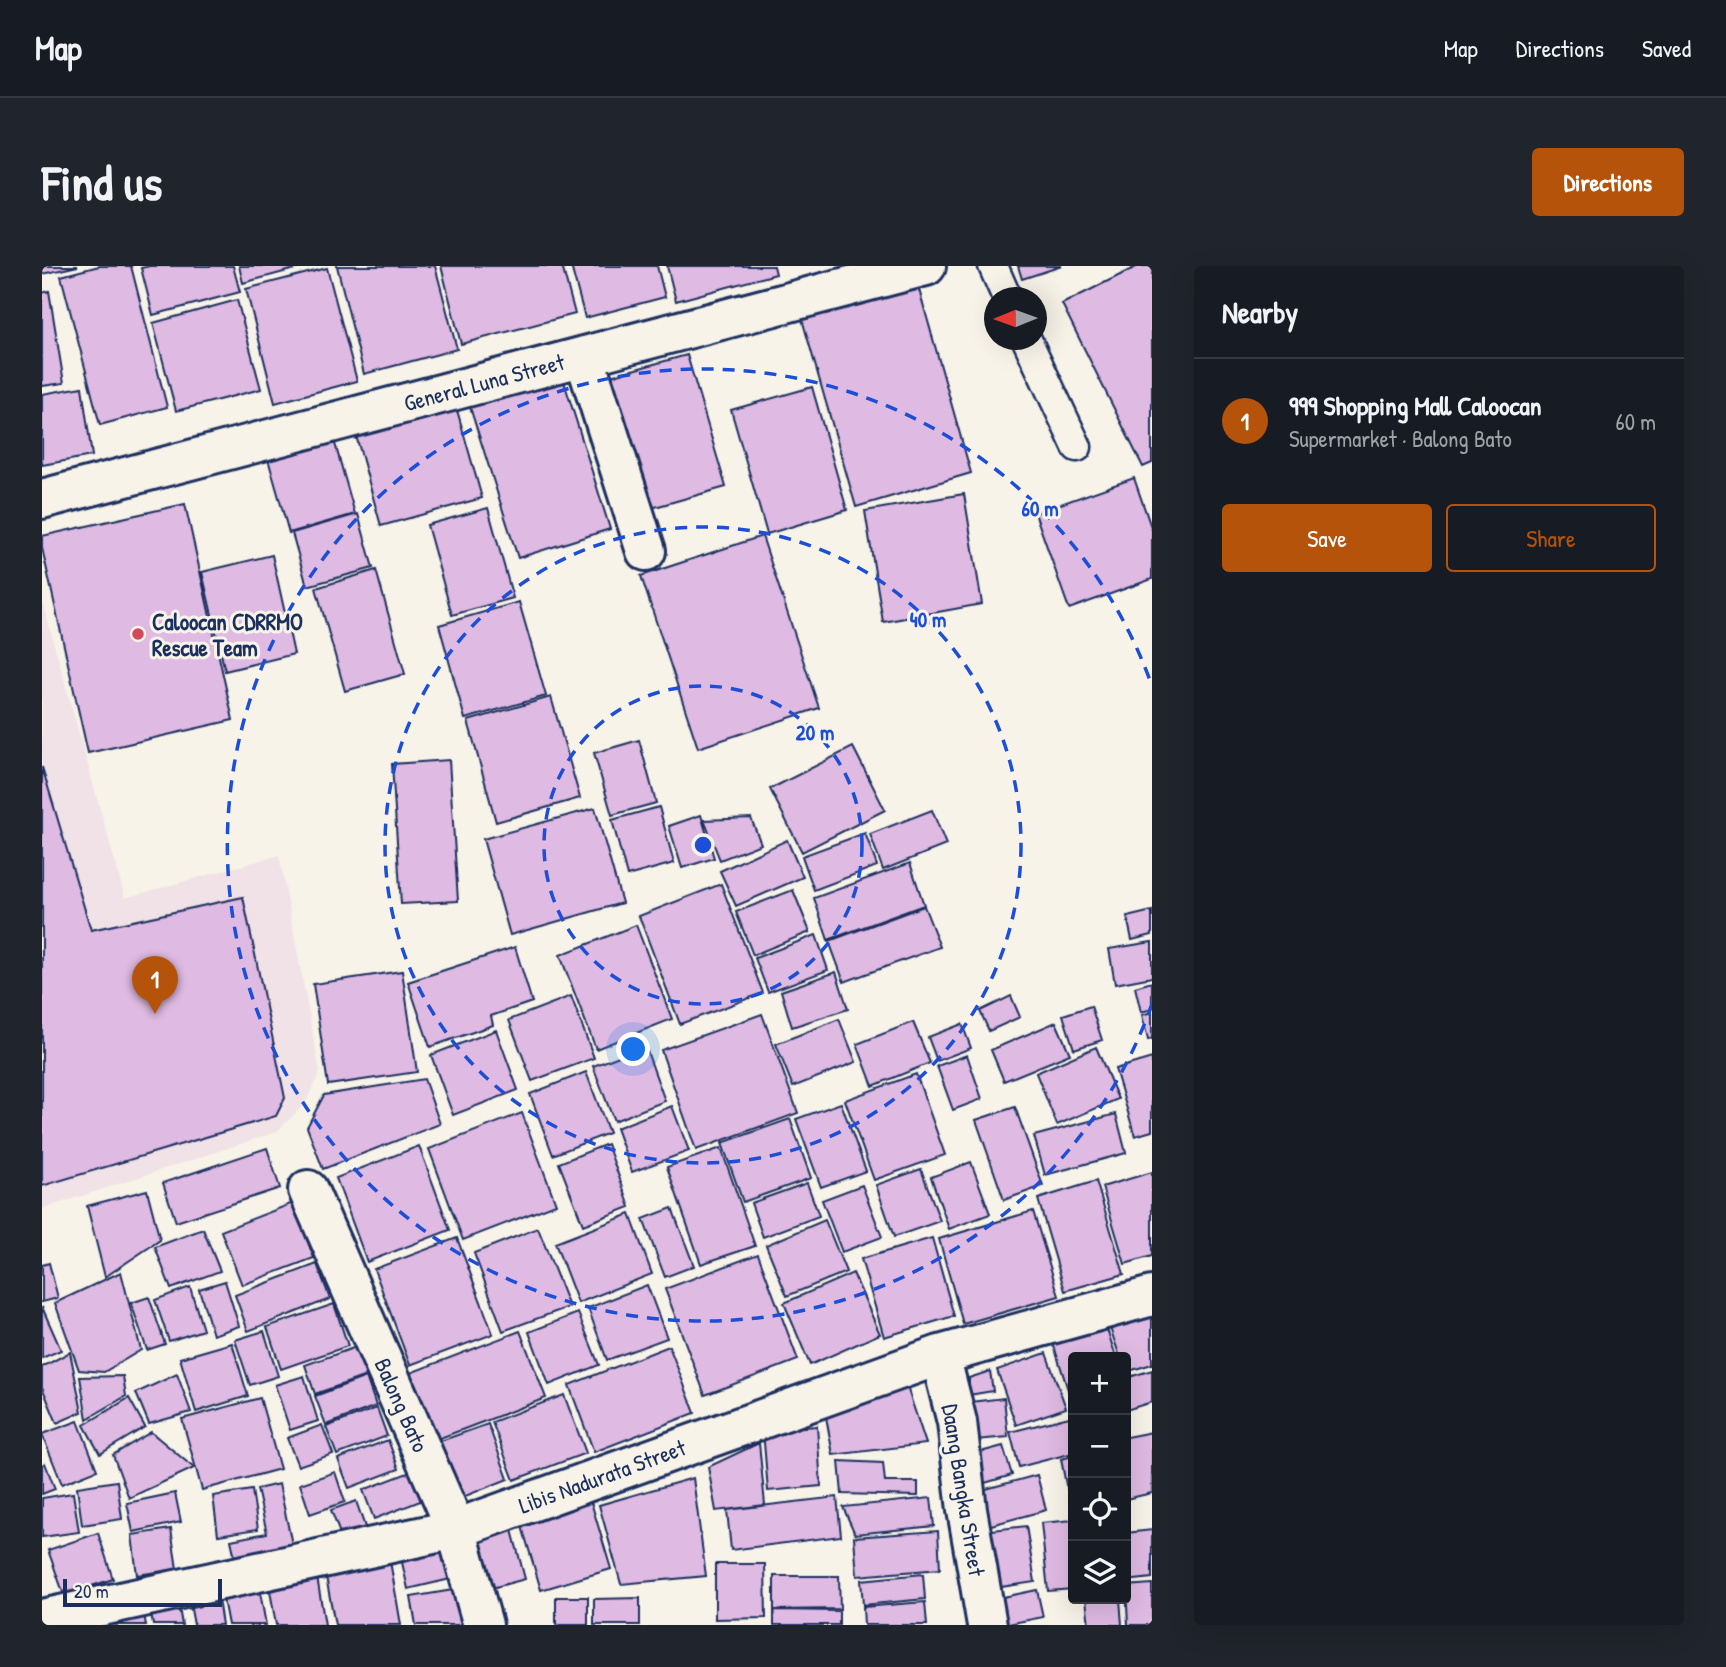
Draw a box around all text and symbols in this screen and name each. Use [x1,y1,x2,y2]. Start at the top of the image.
text: Map [35,26,82,70]
text: Map [1444,32,1478,64]
text: Directions [1516,32,1604,64]
text: Saved [1642,32,1691,64]
button: Directions [1532,148,1684,216]
text: Find us [42,149,162,215]
north arrow [984,287,1047,350]
text: Nearby [1222,292,1298,332]
street label: General Luna Street [400,345,569,418]
text: 999 Shopping Mall Caloocan [1289,388,1542,423]
text: 1 [1241,406,1249,437]
text: 60 m [1616,406,1656,437]
text: Supermarket · Balong Bato [1289,423,1512,454]
text: 60 m [1022,494,1058,523]
button: Save [1222,504,1432,572]
button: Share [1446,504,1656,572]
text: 40 m [910,605,946,634]
place label: Caloocan CDRRMO Rescue Team [152,606,303,663]
marker: Caloocan CDRRMO Rescue Team [130,626,146,642]
text: 20 m [796,718,834,747]
centre of rings [691,833,715,857]
pin: 1 [132,956,178,1014]
your location [616,1032,650,1066]
map controls [1068,1352,1131,1604]
button: + [1068,1352,1131,1415]
street label: Balong Bato [368,1353,436,1457]
street label: Daang Bangka Street [935,1402,993,1579]
button: − [1068,1415,1131,1478]
street label: Libis Nadurata Street [514,1431,691,1521]
button: locate [1068,1478,1131,1541]
button: layers [1068,1541,1131,1604]
scale bar [63,1576,222,1608]
text: 20 m [74,1578,109,1604]

